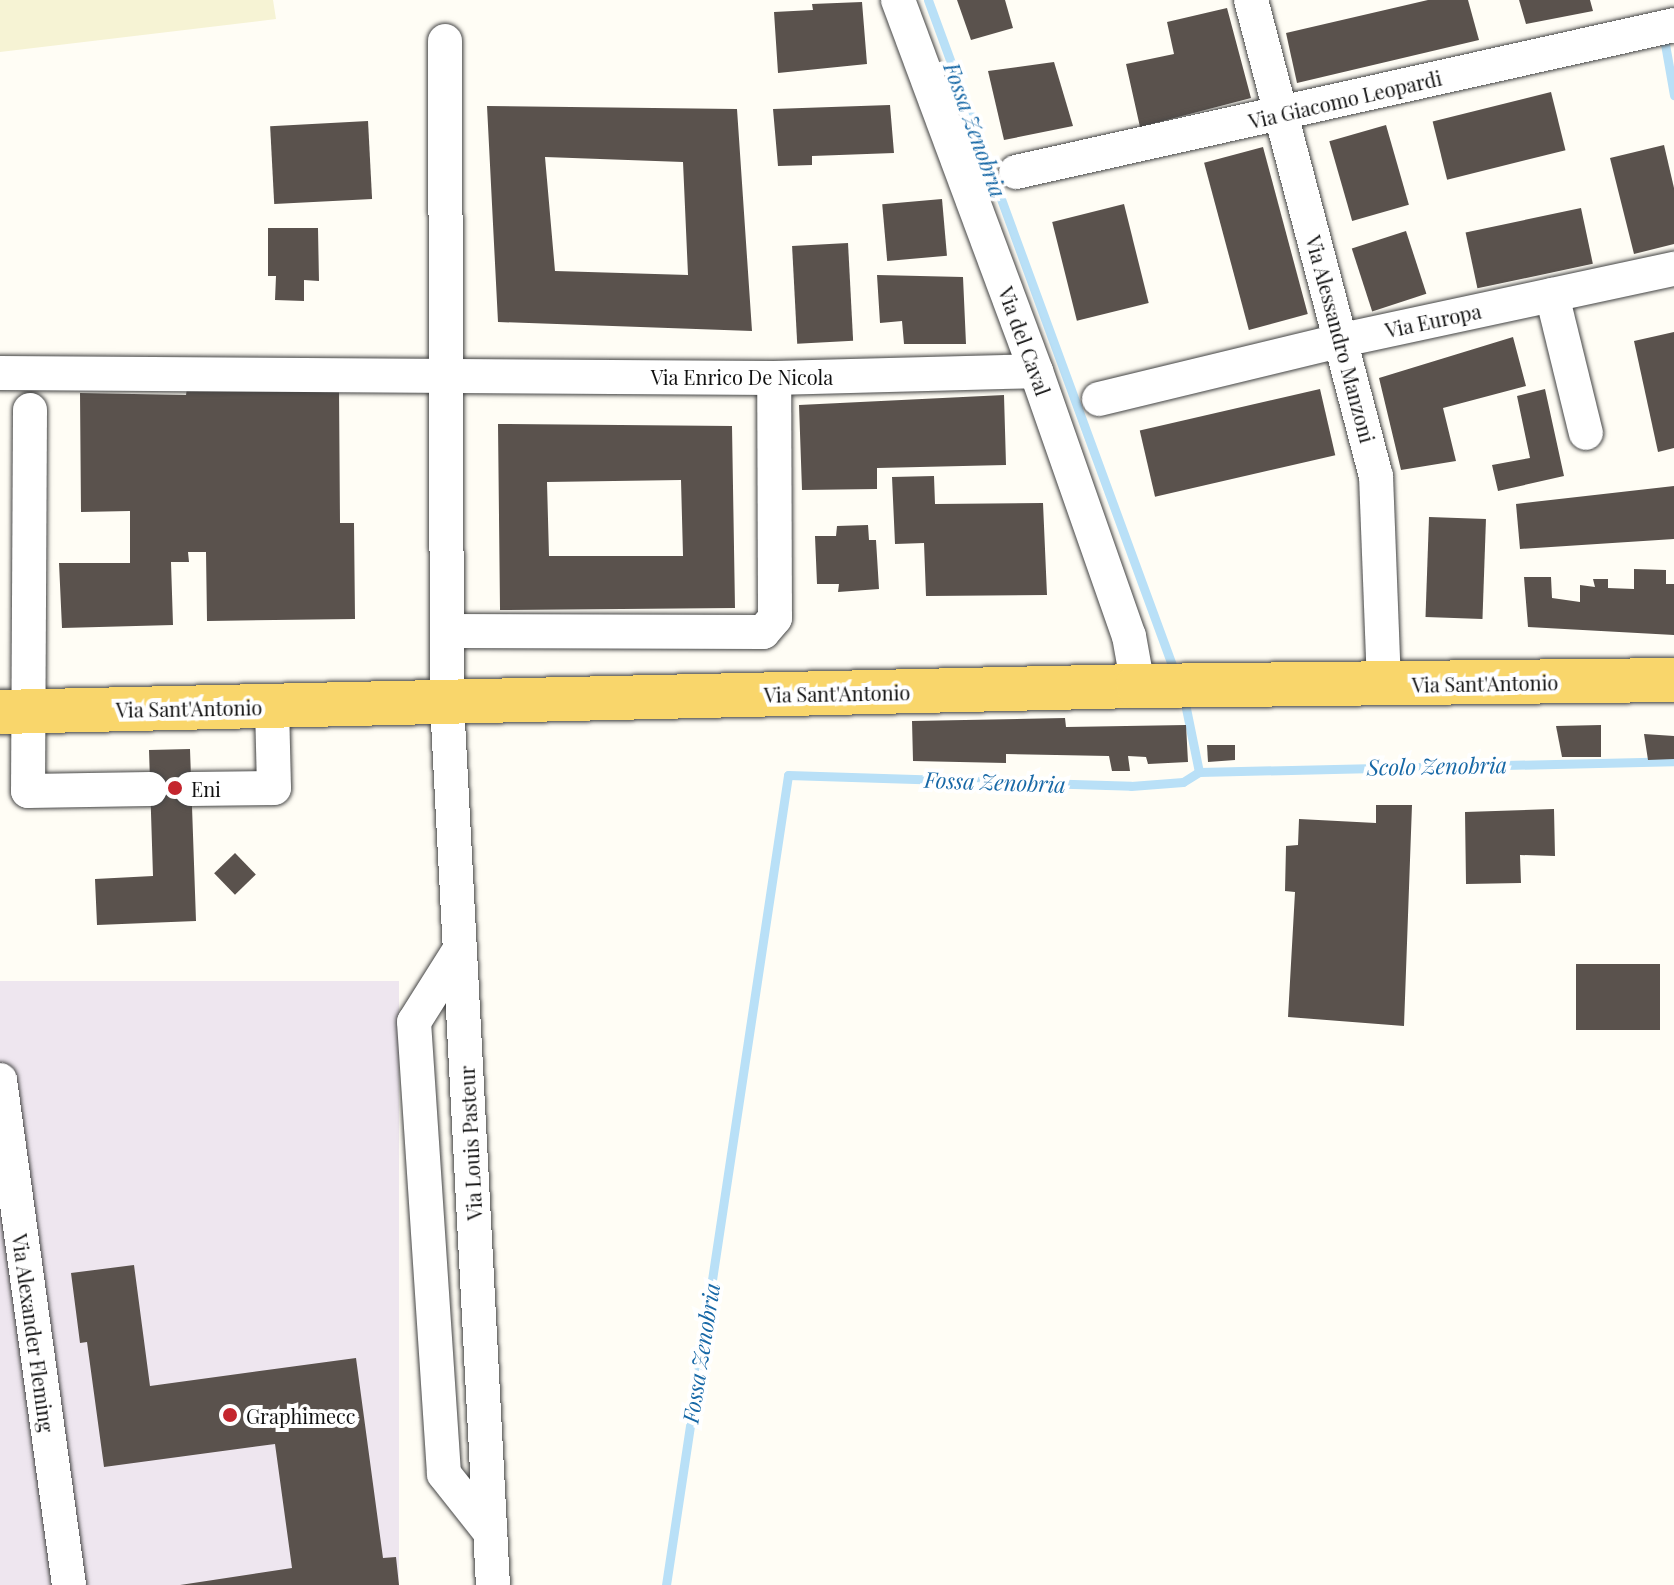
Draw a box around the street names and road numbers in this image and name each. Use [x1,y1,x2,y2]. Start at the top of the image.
street label: Via Giacomo Leopardi [1246,65,1444,133]
street label: Via Alessandro Manzoni [1302,232,1380,446]
street label: Via del Caval [994,283,1056,399]
street label: Via Europa [1383,298,1483,342]
street label: Via Enrico De Nicola [651,364,833,388]
street label: Via Sant'Antonio [1411,670,1559,696]
street label: Via Sant'Antonio [763,680,911,706]
street label: Via Sant'Antonio [115,695,263,721]
street label: Via Louis Pasteur [454,1065,486,1221]
street label: Via Alexander Fleming [8,1232,60,1434]

